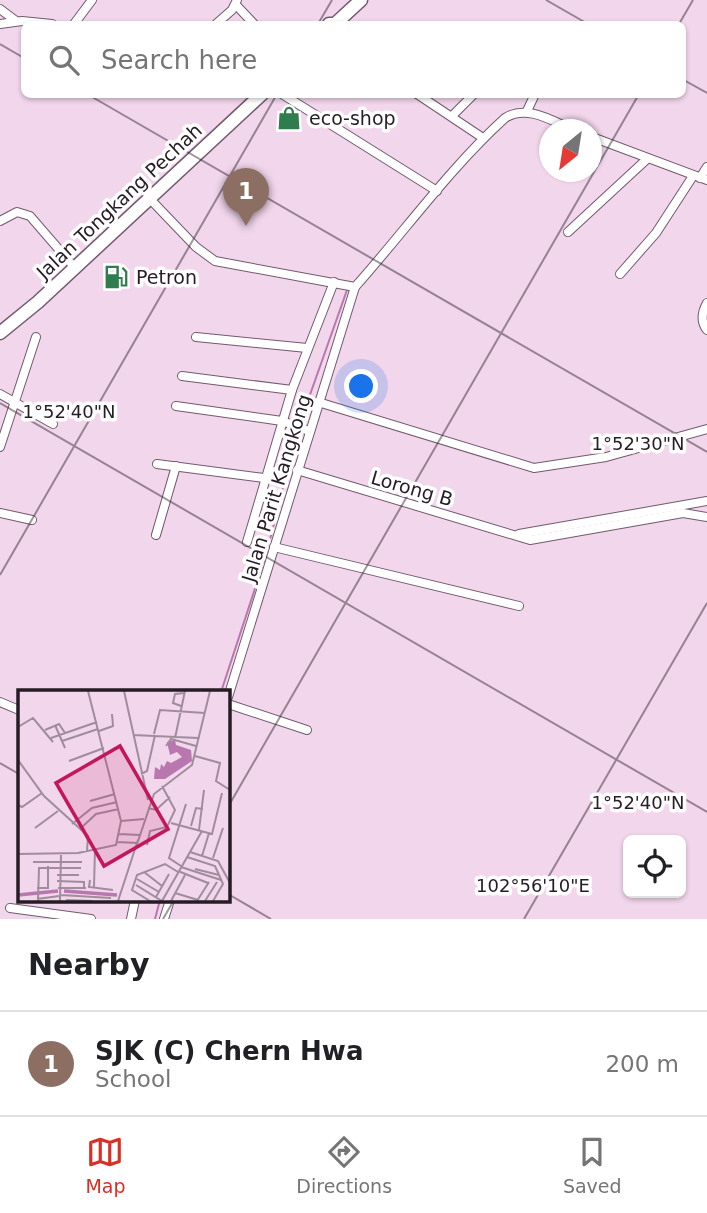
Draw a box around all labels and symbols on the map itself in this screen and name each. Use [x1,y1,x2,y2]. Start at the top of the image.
shop icon: eco-shop [275,104,303,132]
place label: eco-shop [309,107,396,129]
street label: Jalan Tongkang Pechah [31,119,206,284]
north arrow [539,119,602,182]
pin: 1 [223,168,269,226]
fuel station icon: Petron [102,263,130,291]
place label: Petron [136,266,197,288]
your location [344,369,378,403]
street label: Jalan Parit Kangkong [237,392,315,585]
text: 1°52'40"N [23,401,115,422]
text: 1°52'30"N [592,433,684,454]
street label: Lorong B [369,466,455,510]
inset map [18,690,229,902]
text: 1°52'40"N [592,792,684,813]
text: 102°56'10"E [476,875,590,896]

